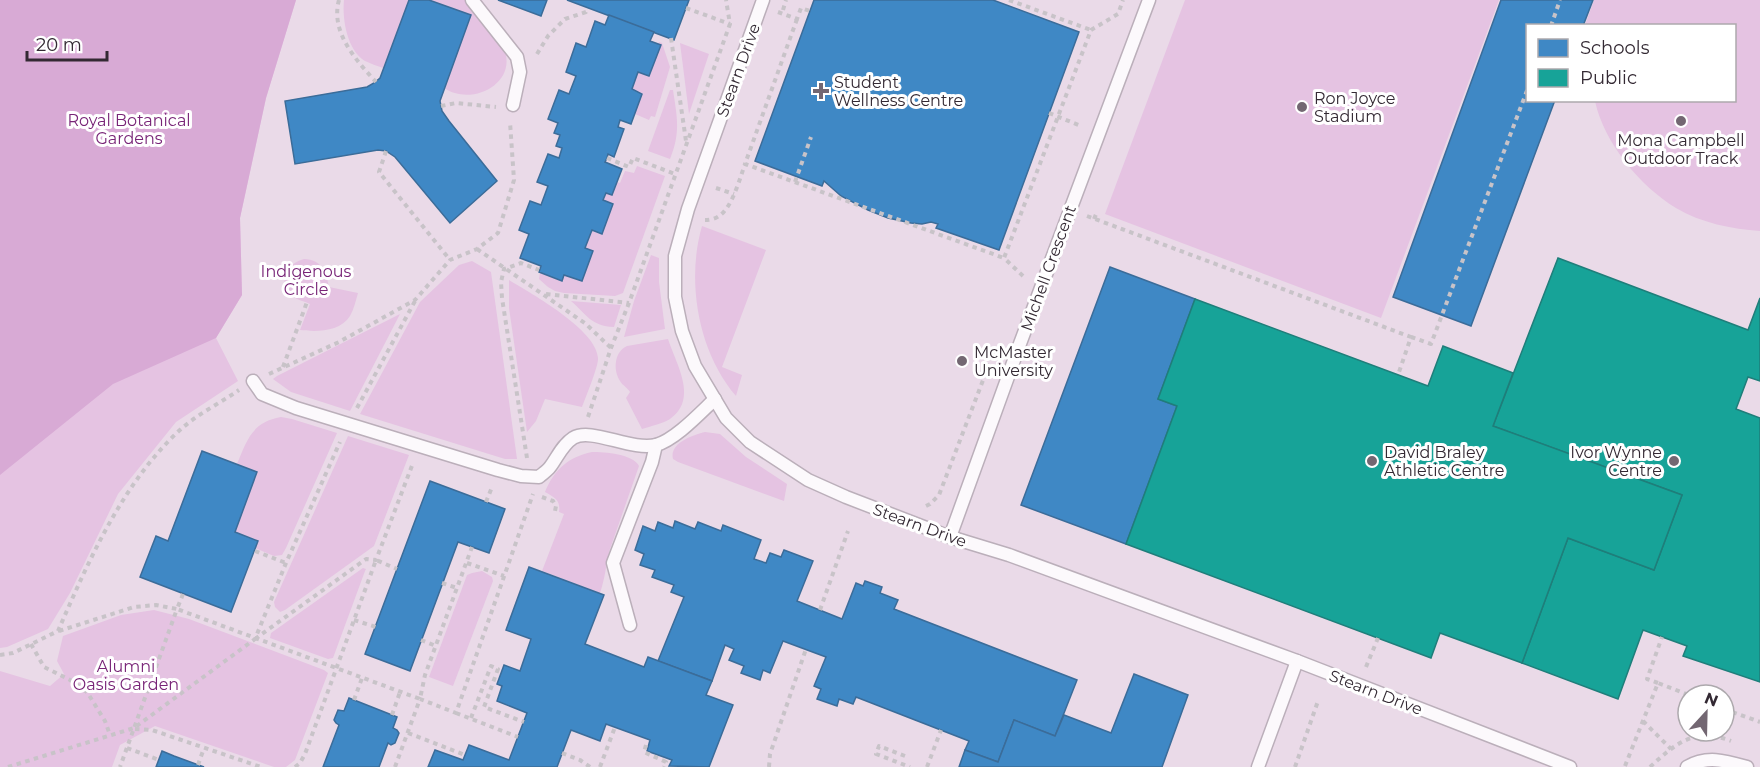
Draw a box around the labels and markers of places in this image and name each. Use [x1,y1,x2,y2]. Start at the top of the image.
place label: Student Wellness Centre [834,73,963,110]
marker: Student Wellness Centre [812,82,830,100]
place label: Ron Joyce Stadium [1314,89,1395,126]
marker: Ron Joyce Stadium [1295,100,1309,114]
marker: Mona Campbell Outdoor Track [1674,114,1688,128]
place label: Mona Campbell Outdoor Track [1617,131,1745,168]
place label: McMaster University [974,343,1053,380]
marker: McMaster University [955,354,969,368]
place label: David Braley Athletic Centre [1384,443,1505,480]
place label: Ivor Wynne Centre [1570,443,1662,480]
marker: David Braley Athletic Centre [1365,454,1379,468]
marker: Ivor Wynne Centre [1667,454,1681,468]

